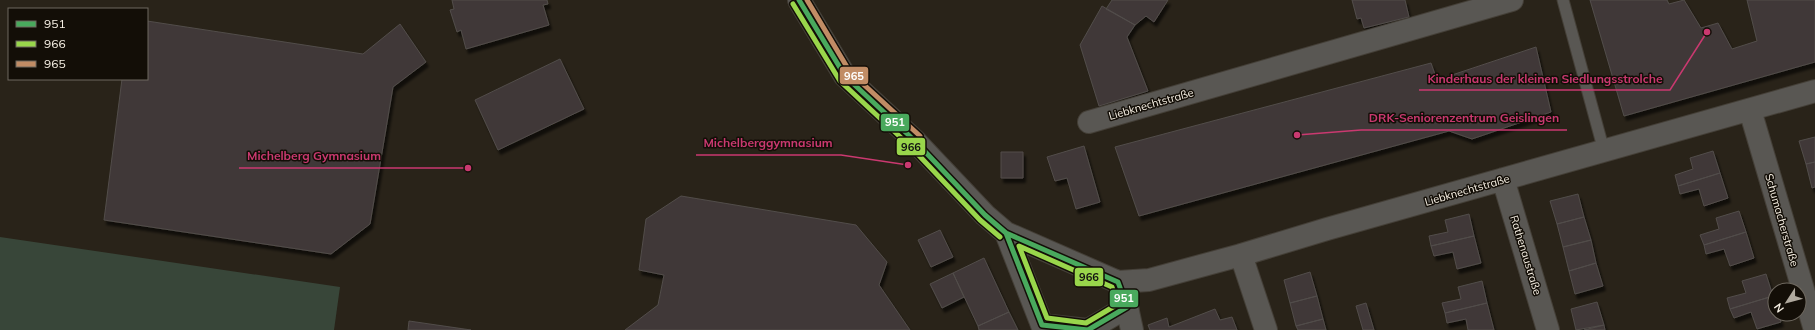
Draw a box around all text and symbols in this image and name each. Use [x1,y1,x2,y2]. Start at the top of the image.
legend [8,8,148,80]
text: 951 [44,16,66,31]
text: 966 [44,36,66,51]
text: 965 [44,56,66,71]
line badge: 965 [839,66,869,85]
callout: Kinderhaus der kleinen Siedlungsstrolche [1419,66,1670,90]
text: 965 [844,69,864,83]
text: Kinderhaus der kleinen Siedlungsstrolche [1427,71,1663,86]
street label: Liebknechtstraße [1107,85,1195,123]
callout: DRK-Seniorenzentrum Geislingen [1361,106,1567,130]
text: DRK-Seniorenzentrum Geislingen [1369,110,1559,125]
line badge: 951 [880,113,910,132]
text: 951 [885,115,905,129]
callout: Michelberggymnasium [696,131,841,155]
text: Michelberggymnasium [703,135,833,150]
line badge: 966 [896,137,926,156]
text: 966 [901,140,921,154]
callout: Michelberg Gymnasium [239,144,388,168]
text: Michelberg Gymnasium [247,148,381,163]
street label: Liebknechtstraße [1423,171,1511,209]
street label: Schumacherstraße [1762,172,1802,268]
street label: Rathenaustraße [1507,213,1545,297]
line badge: 966 [1074,267,1104,287]
text: 966 [1079,270,1099,284]
north arrow [1767,282,1807,322]
line badge: 951 [1109,289,1139,308]
text: 951 [1114,291,1134,305]
text: N [1771,300,1787,315]

